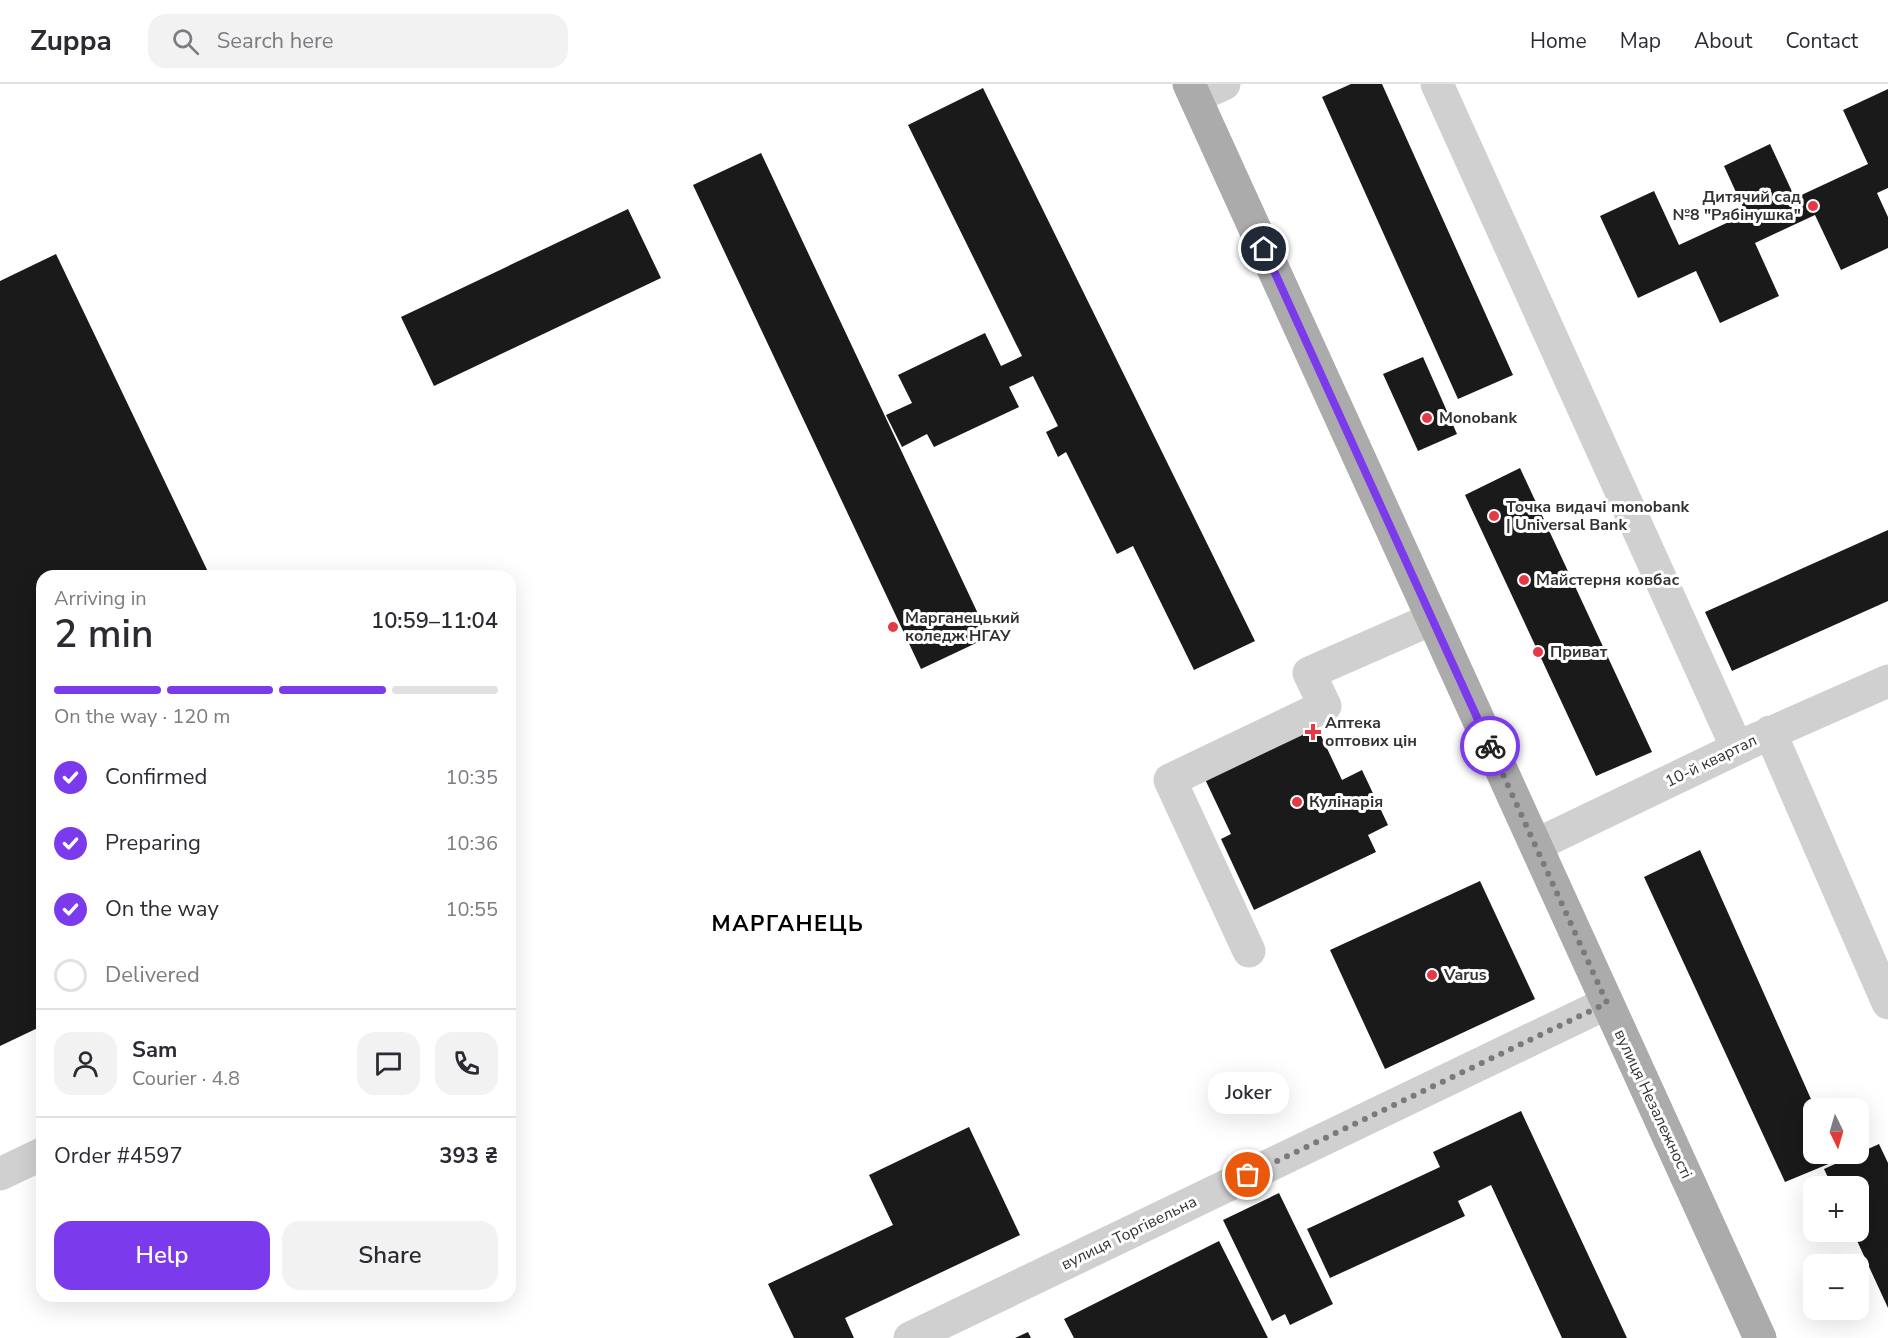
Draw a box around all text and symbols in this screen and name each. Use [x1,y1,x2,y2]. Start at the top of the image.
search box [148,14,568,68]
text: Zuppa [30,22,112,60]
icon: search [169,25,202,58]
text: Search here [217,26,333,56]
text: Home [1530,27,1587,55]
text: Map [1620,27,1661,55]
text: About [1694,27,1752,55]
text: Contact [1785,27,1858,55]
place label: Дитячий сад №8 "Рябінушка" [1672,186,1801,226]
marker: Дитячий сад №8 "Рябінушка" [1806,199,1820,213]
pin [1238,223,1289,274]
icon: home [1247,232,1280,265]
place label: Monobank [1439,407,1517,429]
marker: Monobank [1420,411,1434,425]
place label: Точка видачі monobank | Universal Bank [1506,496,1690,536]
marker: Точка видачі monobank | Universal Bank [1487,509,1501,523]
place label: Майстерня ковбас [1536,569,1679,591]
marker: Майстерня ковбас [1517,573,1531,587]
text: Arriving in [54,585,147,612]
text: 10:59–11:04 [371,606,498,636]
place label: Марганецький коледж НГАУ [905,607,1020,647]
text: 2 min [54,608,153,661]
marker: Марганецький коледж НГАУ [886,620,900,634]
place label: Приват [1550,641,1608,663]
marker: Приват [1531,645,1545,659]
text: On the way · 120 m [54,703,230,730]
place label: Аптека оптових цін [1325,712,1417,752]
courier [1460,716,1520,776]
marker: Аптека оптових цін [1306,725,1320,739]
street label: 10-й квартал [1661,729,1761,793]
icon: bike [1474,730,1507,763]
icon: check [54,761,87,794]
text: Confirmed [105,762,207,792]
text: 10:35 [445,764,498,791]
place label: Кулінарія [1309,791,1383,813]
marker: Кулінарія [1290,795,1304,809]
icon: check [54,827,87,860]
text: Preparing [105,828,201,858]
text: 10:36 [445,830,498,857]
icon: check [54,893,87,926]
text: On the way [105,894,219,924]
text: 10:55 [445,896,498,923]
district label: МАРГАНЕЦЬ [712,909,864,939]
text: Delivered [105,960,200,990]
place label: Varus [1443,964,1487,986]
marker: Varus [1425,968,1439,982]
street label: вулиця Незалежності [1609,1026,1697,1182]
button: person [54,1032,117,1095]
button: chat [357,1032,420,1095]
button: phone [435,1032,498,1095]
text: Sam [132,1035,177,1065]
text: Courier · 4.8 [132,1065,240,1092]
callout: Joker [1208,1073,1288,1115]
text: Joker [1225,1079,1272,1106]
north arrow [1803,1098,1869,1164]
map controls [1803,1098,1869,1320]
text: Order #4597 [54,1141,183,1171]
text: 393 ₴ [439,1141,498,1171]
pin [1222,1149,1273,1200]
icon: bag [1231,1158,1264,1191]
button: + [1803,1176,1869,1242]
street label: вулиця Торгівельна [1057,1191,1201,1275]
button: Help [54,1221,270,1290]
button: Share [282,1221,498,1290]
button: − [1803,1254,1869,1320]

